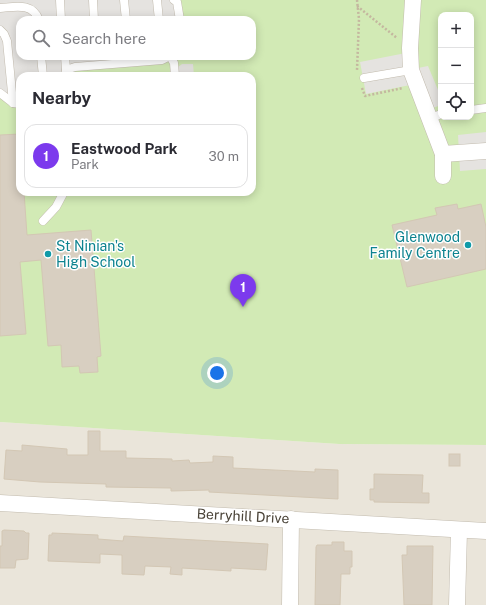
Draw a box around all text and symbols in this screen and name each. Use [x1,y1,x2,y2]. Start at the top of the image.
map controls [438,12,474,120]
button: + [438,12,474,48]
search box [16,16,256,60]
icon: search [30,27,52,49]
text: Search here [62,30,146,47]
button: − [438,48,474,84]
button: locate [438,84,474,120]
text: Nearby [32,88,91,108]
text: Eastwood Park [71,140,177,157]
text: 1 [43,149,49,164]
text: 30 m [209,149,239,164]
text: Park [71,157,99,172]
place label: Glenwood Family Centre [370,229,460,261]
place label: St Ninian's High School [56,238,135,270]
marker: Glenwood Family Centre [463,240,473,250]
marker: St Ninian's High School [43,249,53,259]
pin: 1 [230,274,256,307]
your location [207,363,227,383]
street label: Berryhill Drive [196,506,290,526]

